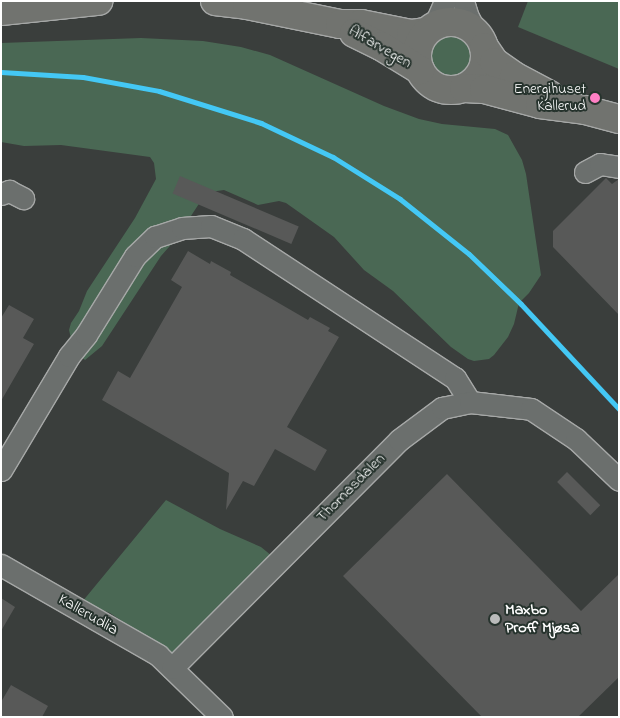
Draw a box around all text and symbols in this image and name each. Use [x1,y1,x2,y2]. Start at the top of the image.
street label: Alfarvegen [345,21,415,73]
place label: Energihuset Kallerud [514,80,586,115]
marker: Energihuset Kallerud [590,93,600,103]
street label: Thomasdalen [313,450,389,526]
street label: Kallerudlia [55,590,121,640]
place label: Maxbo Proff Mjøsa [505,600,579,638]
marker: Maxbo Proff Mjøsa [489,613,501,625]

